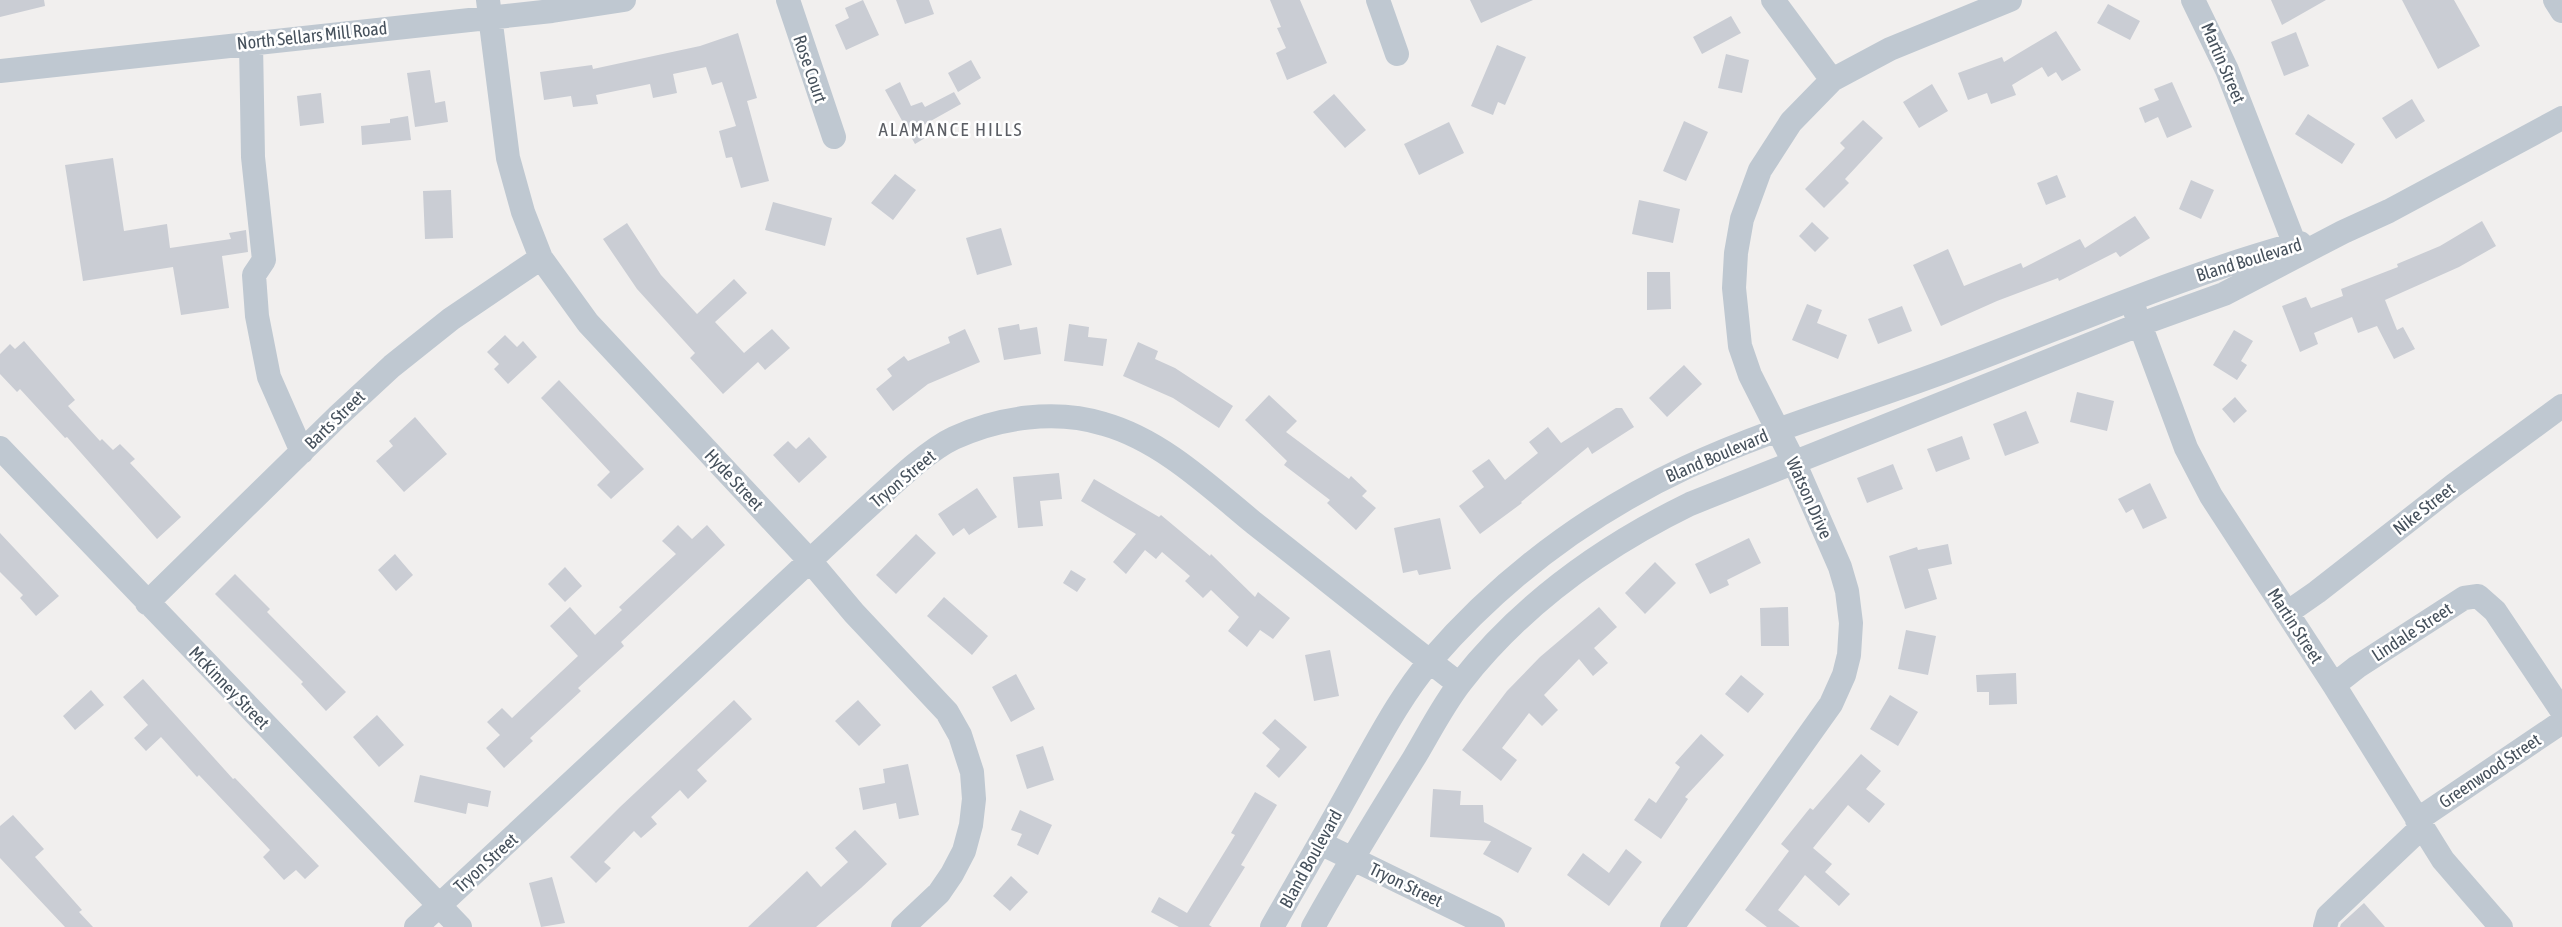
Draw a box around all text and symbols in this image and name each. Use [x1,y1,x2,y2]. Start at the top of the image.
street label: North Sellars Mill Road [236,17,388,54]
street label: Martin Street [2197,19,2250,106]
street label: Rose Court [789,32,832,105]
district label: ALAMANCE HILLS [878,118,1024,140]
street label: Bland Boulevard [2194,234,2304,286]
street label: Barts Street [300,386,369,453]
street label: Bland Boulevard [1662,425,1771,487]
street label: Hyde Street [701,445,768,515]
street label: Tryon Street [866,445,940,512]
street label: Watson Drive [1782,454,1837,542]
street label: Nike Street [2389,478,2459,539]
street label: Martin Street [2263,584,2328,667]
street label: Lindale Street [2368,598,2456,665]
street label: McKinney Street [185,642,274,733]
street label: Greenwood Street [2435,729,2544,812]
street label: Bland Boulevard [1275,806,1346,912]
street label: Tryon Street [449,829,522,897]
street label: Tryon Street [1366,858,1446,911]

